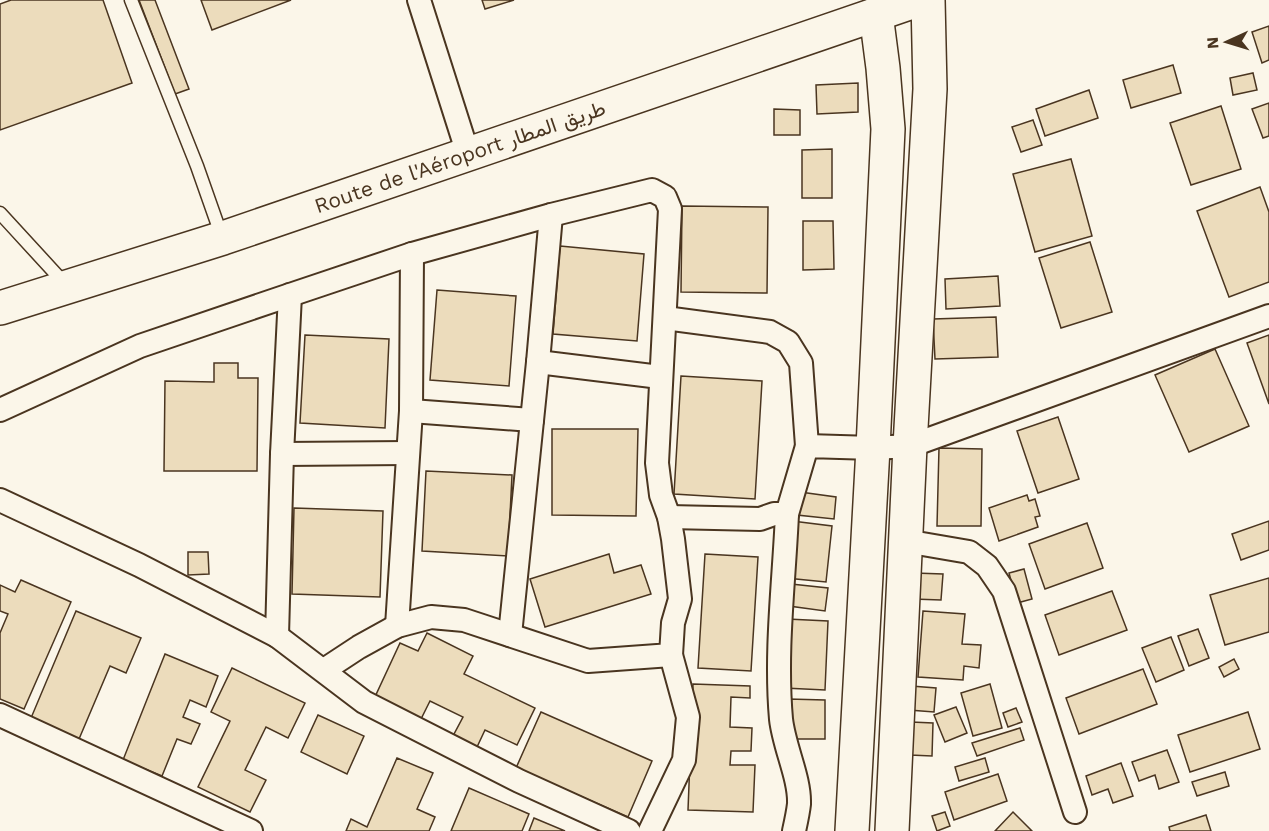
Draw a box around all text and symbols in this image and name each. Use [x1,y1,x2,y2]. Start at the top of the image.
north arrow [1197,12,1257,72]
text: N [1203,36,1222,50]
street label: Route de l'Aéroport طريق المطار [311,95,609,219]

